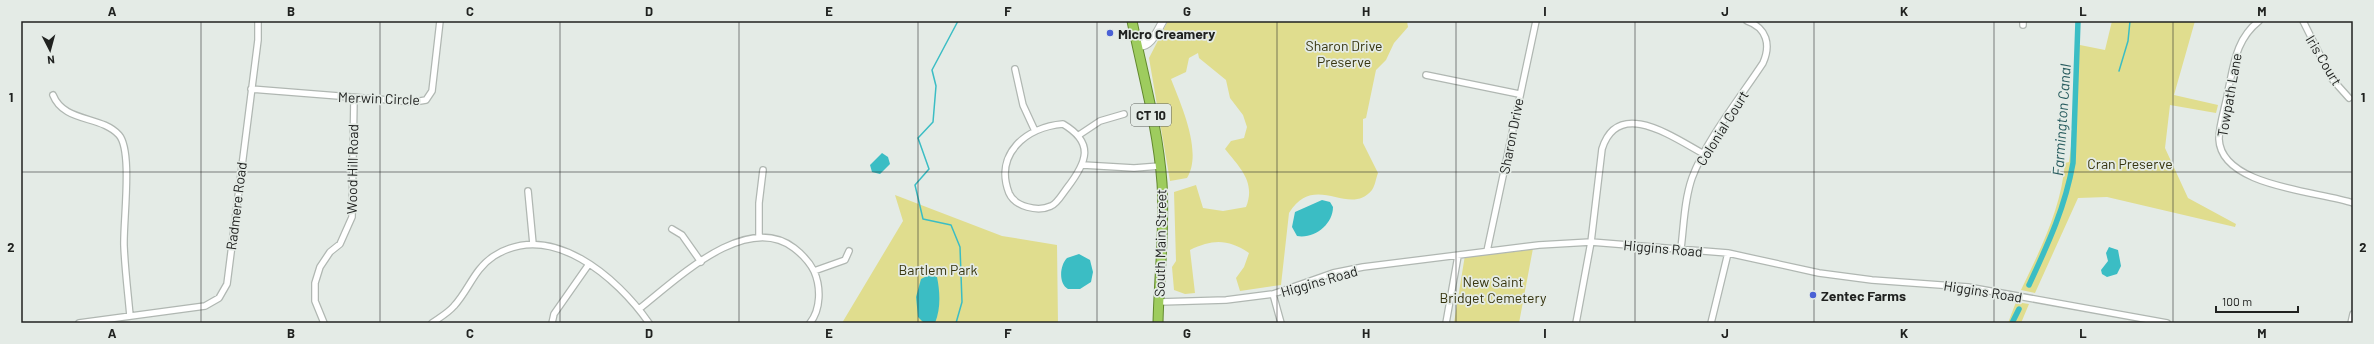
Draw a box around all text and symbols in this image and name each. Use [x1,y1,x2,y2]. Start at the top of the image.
text: A [108,3,117,19]
text: B [287,3,295,19]
text: C [466,3,474,19]
text: D [645,3,653,19]
text: E [825,3,833,19]
text: F [1004,3,1012,19]
text: G [1183,3,1191,19]
text: H [1362,3,1370,19]
text: I [1543,3,1547,19]
text: J [1721,3,1729,19]
text: K [1900,3,1908,19]
text: L [2079,3,2087,19]
text: M [2257,3,2267,19]
place label: Micro Creamery [1118,25,1215,42]
marker: Micro Creamery [1105,28,1115,38]
north arrow [30,30,70,70]
street label: Iris Court [2302,32,2346,88]
park label: Sharon Drive Preserve [1305,37,1383,70]
street label: Towpath Lane [2213,52,2245,138]
text: N [47,54,55,67]
water label: Farmington Canal [2048,63,2074,177]
street label: Colonial Court [1692,87,1752,169]
street label: Merwin Circle [338,88,420,108]
text: 1 [9,89,13,105]
text: 1 [2361,89,2365,105]
street label: Sharon Drive [1495,97,1527,175]
road number: CT 10 [1131,104,1171,126]
street label: Wood Hill Road [343,124,361,214]
park label: Cran Preserve [2087,155,2173,172]
street label: Radmere Road [222,161,250,251]
street label: South Main Street [1151,189,1169,297]
street label: Higgins Road [1623,236,1703,260]
text: 2 [7,239,15,255]
text: 2 [2359,239,2367,255]
park label: Bartlem Park [899,261,977,278]
street label: Higgins Road [1279,262,1359,300]
park label: New Saint Bridget Cemetery [1440,273,1547,306]
street label: Higgins Road [1943,276,2023,306]
place label: Zentec Farms [1821,287,1906,304]
scale bar [2216,288,2298,314]
marker: Zentec Farms [1808,290,1818,300]
text: 100 m [2222,294,2252,308]
text: A [108,325,117,341]
text: B [287,325,295,341]
text: C [466,325,474,341]
text: D [645,325,653,341]
text: E [825,325,833,341]
text: F [1004,325,1012,341]
text: G [1183,325,1191,341]
text: H [1362,325,1370,341]
text: I [1543,325,1547,341]
text: J [1721,325,1729,341]
text: K [1900,325,1908,341]
text: L [2079,325,2087,341]
text: M [2257,325,2267,341]

